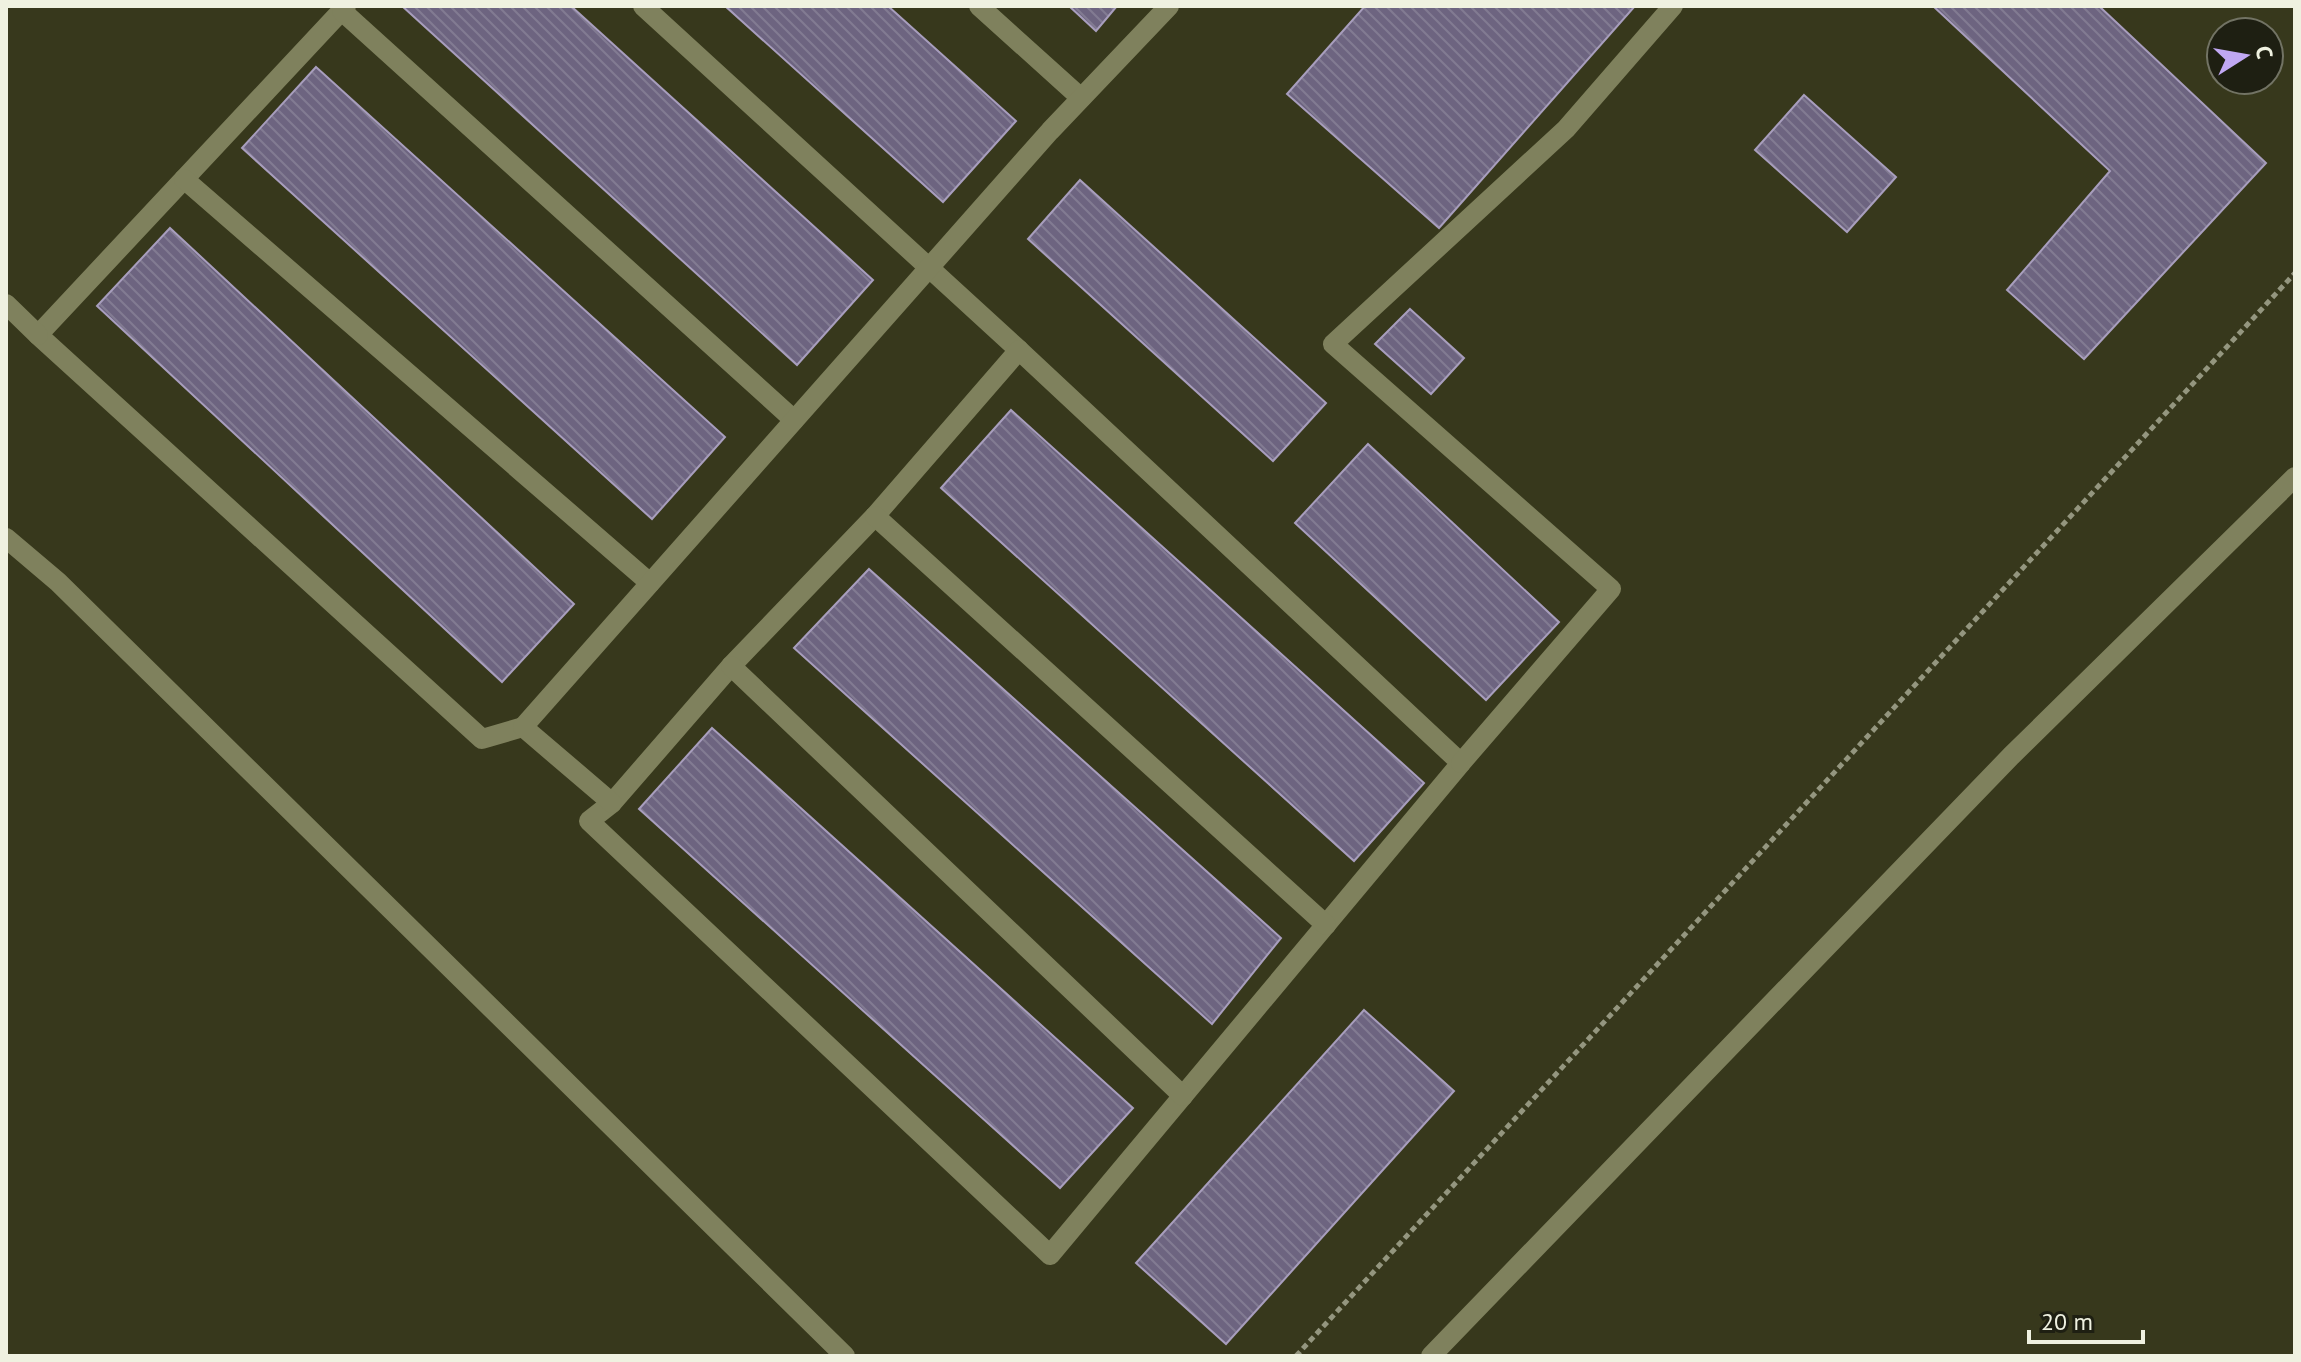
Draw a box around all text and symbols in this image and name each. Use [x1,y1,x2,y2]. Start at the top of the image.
north arrow [2205,16,2285,96]
text: С [2250,43,2280,61]
scale bar [2029,1294,2143,1344]
text: 20 m [2041,1306,2093,1337]

